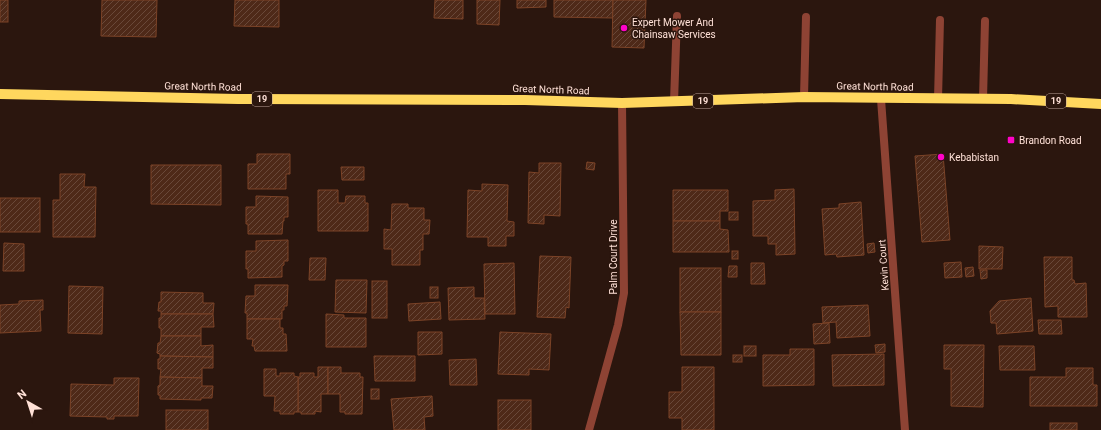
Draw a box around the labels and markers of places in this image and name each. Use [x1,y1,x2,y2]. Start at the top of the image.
place label: Expert Mower And Chainsaw Services [632,17,716,40]
marker: Expert Mower And Chainsaw Services [619,23,629,33]
marker: Brandon Road [1006,135,1016,145]
place label: Brandon Road [1019,135,1082,146]
marker: Kebabistan [936,152,946,162]
place label: Kebabistan [949,152,999,163]

